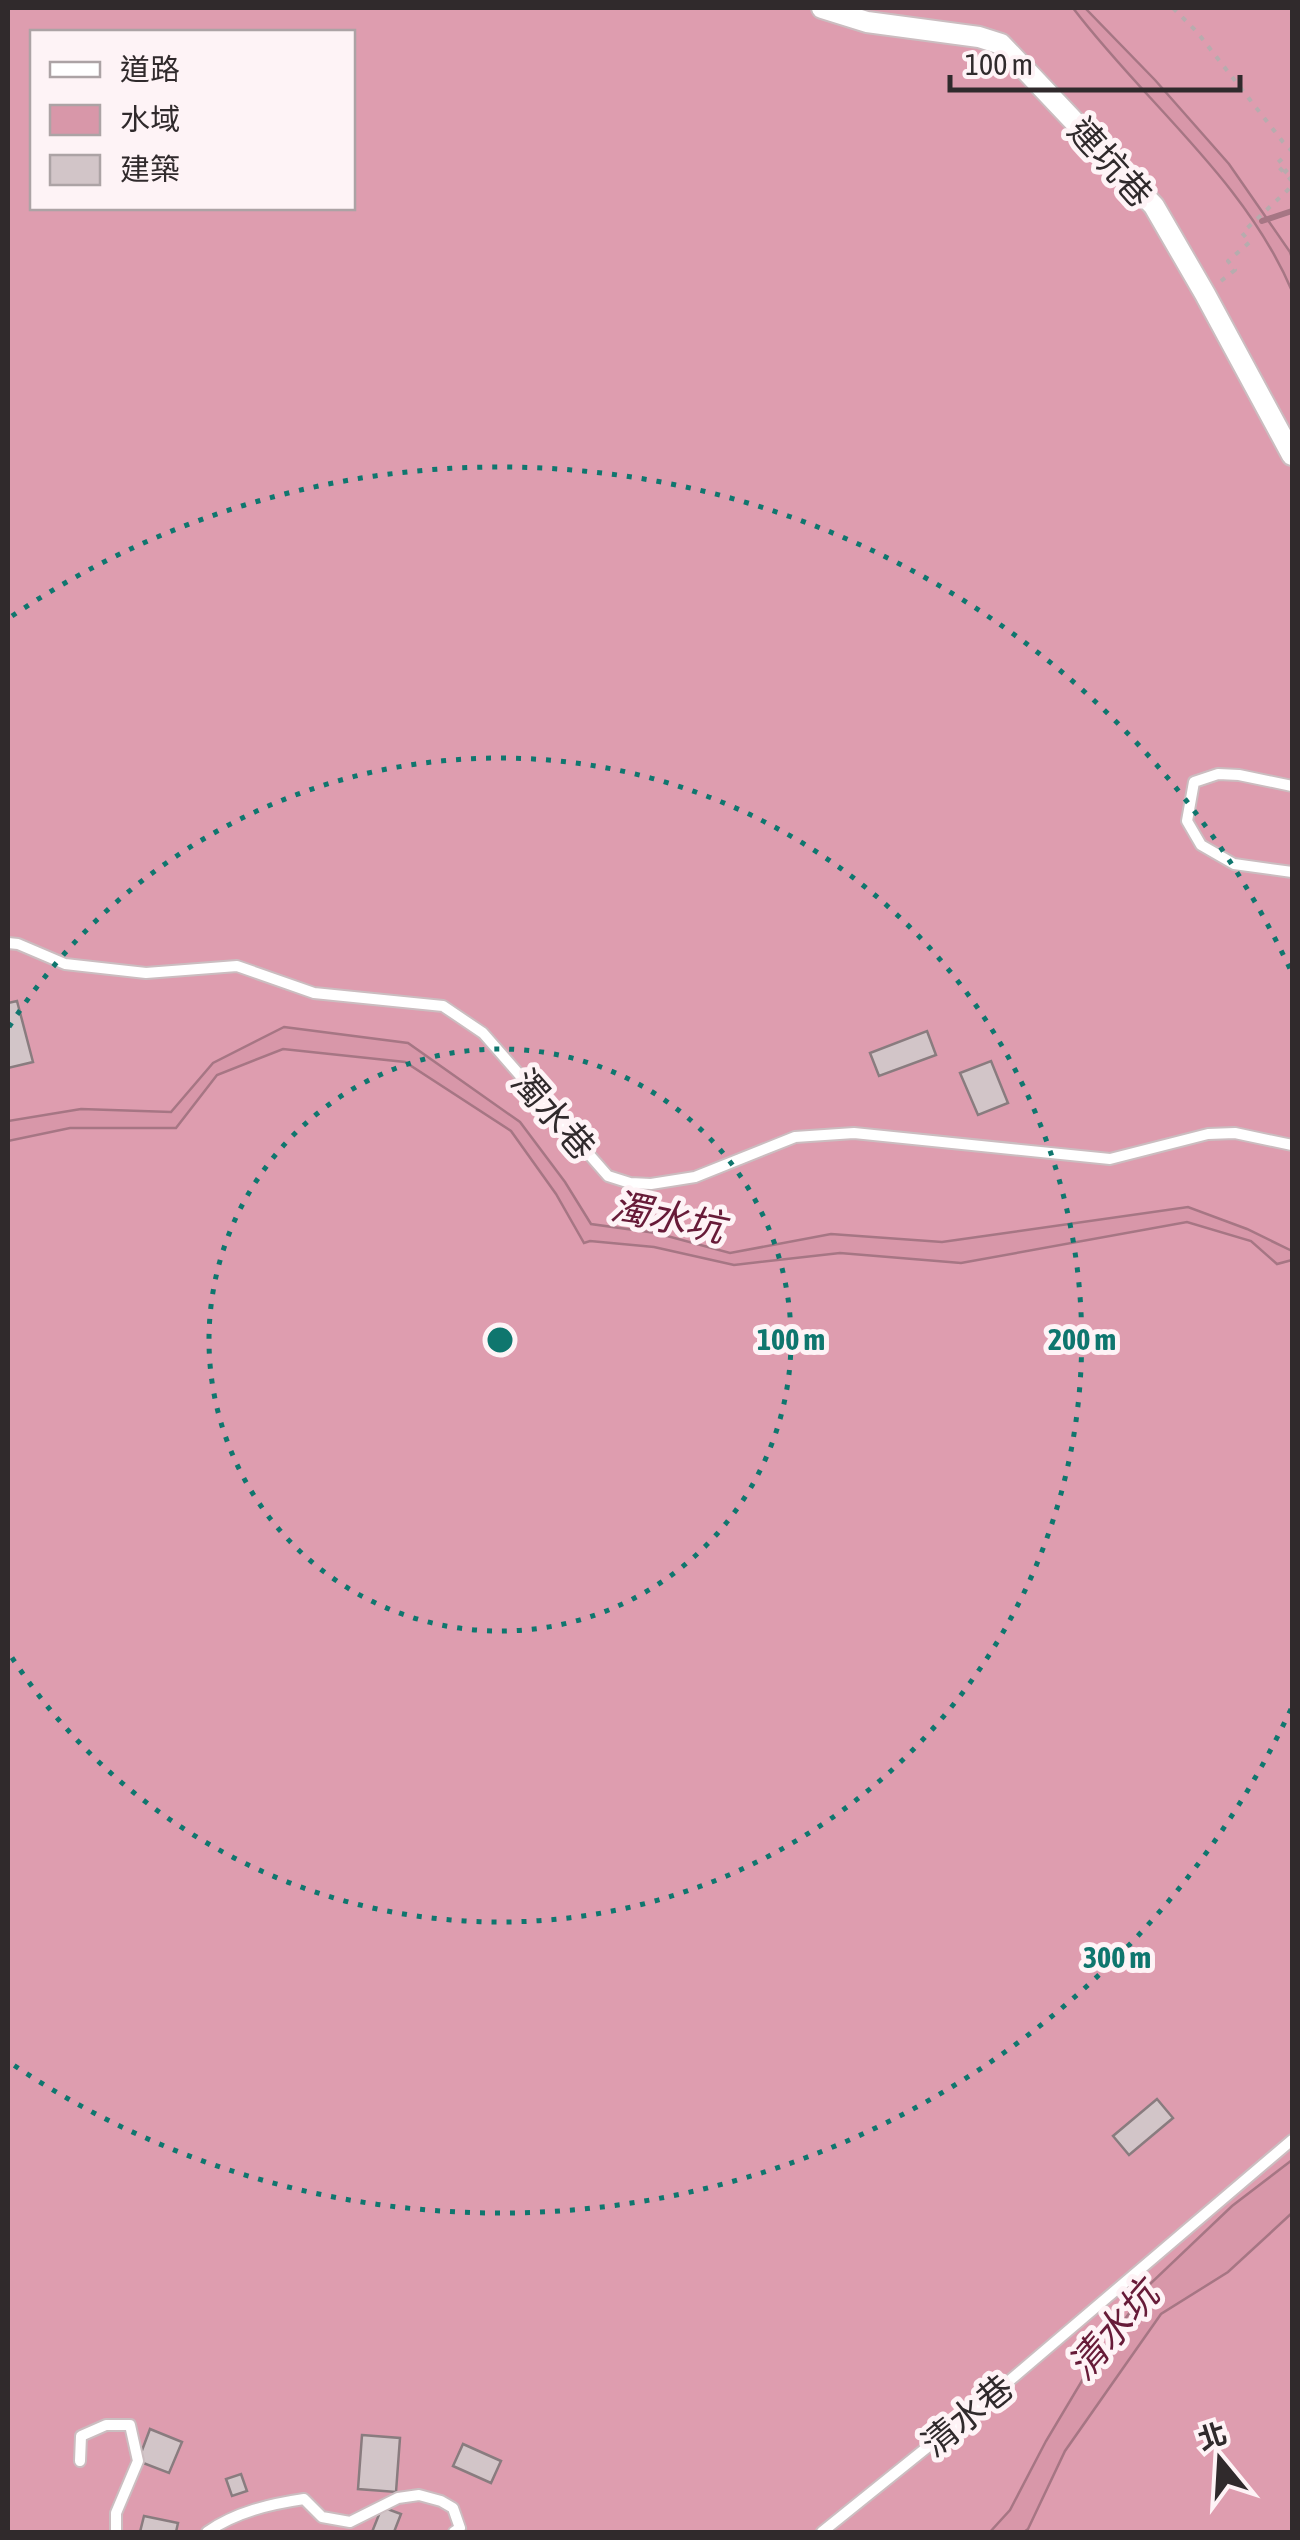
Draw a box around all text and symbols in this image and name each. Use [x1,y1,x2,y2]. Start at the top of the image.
legend [30,30,355,210]
scale bar [950,30,1240,92]
text: 100 m [965,47,1033,81]
text: 道路 [120,52,180,86]
text: 水域 [120,102,180,136]
street label: 連坑巷 [1061,110,1161,214]
text: 建築 [120,152,180,186]
street label: 濁水巷 [504,1061,604,1167]
water label: 濁水坑 [608,1184,733,1251]
centre of rings [482,1322,518,1358]
text: 100 m [757,1322,825,1356]
text: 200 m [1048,1322,1116,1356]
text: 300 m [1083,1940,1151,1974]
water label: 清水坑 [1059,2269,1170,2387]
street label: 清水巷 [914,2366,1020,2464]
north arrow [1170,2410,1270,2510]
text: 北 [1194,2417,1231,2456]

